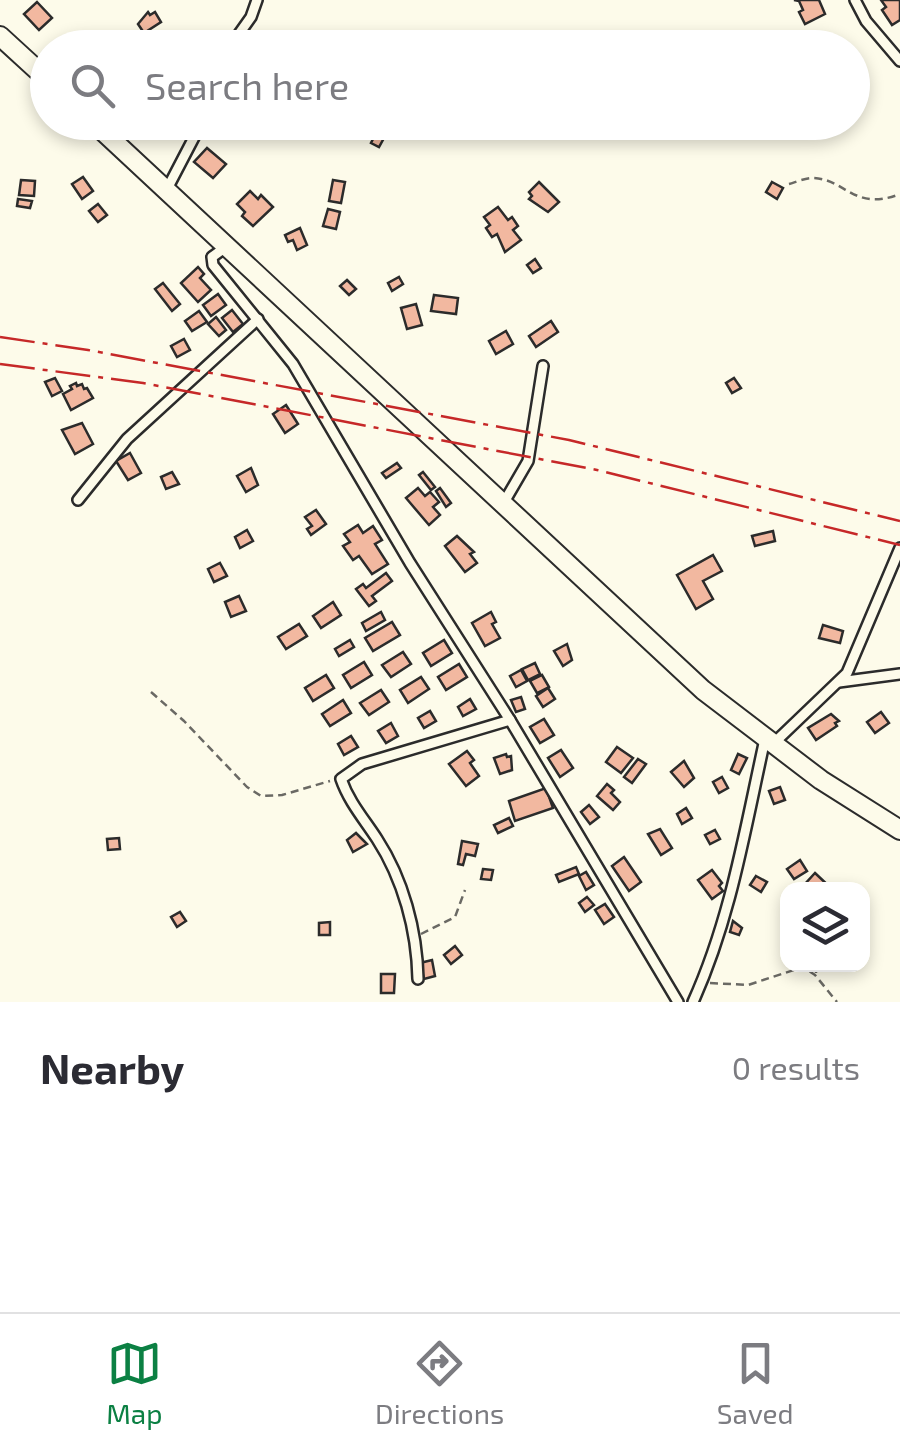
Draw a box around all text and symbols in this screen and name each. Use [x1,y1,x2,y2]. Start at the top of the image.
search box [30,30,870,140]
icon: search [65,58,120,113]
text: Search here [145,62,349,108]
map controls [780,882,870,972]
button: layers [780,882,870,972]
text: Nearby [40,1042,184,1092]
text: 0 results [732,1048,860,1086]
tab: Map [106,1336,162,1430]
tab: Directions [375,1336,504,1430]
tab: Saved [717,1336,794,1430]

